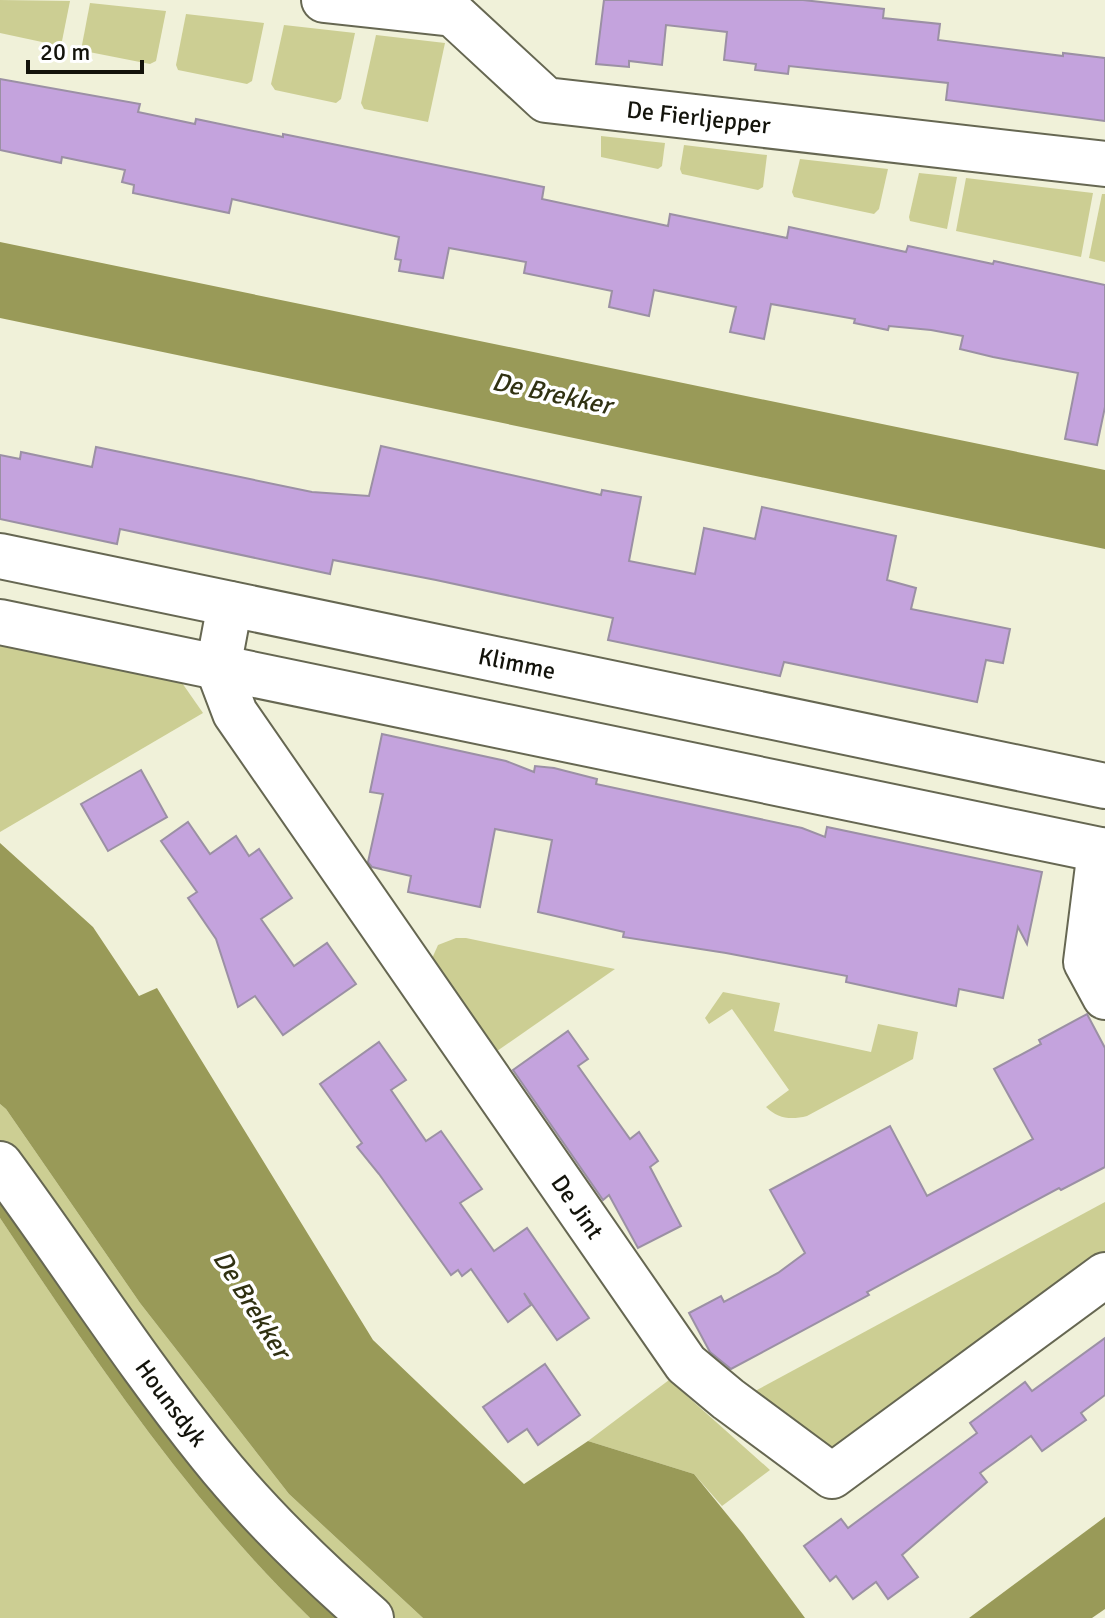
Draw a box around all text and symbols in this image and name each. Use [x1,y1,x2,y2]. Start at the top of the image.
scale bar [28,24,142,74]
text: 20 m [40,37,90,67]
street label: De Fierljepper [625,94,772,141]
water label: De Brekker [489,366,618,423]
street label: Klimme [476,641,558,686]
street label: De Jint [544,1169,610,1245]
water label: De Brekker [205,1245,299,1367]
street label: Hounsdyk [128,1354,213,1453]

